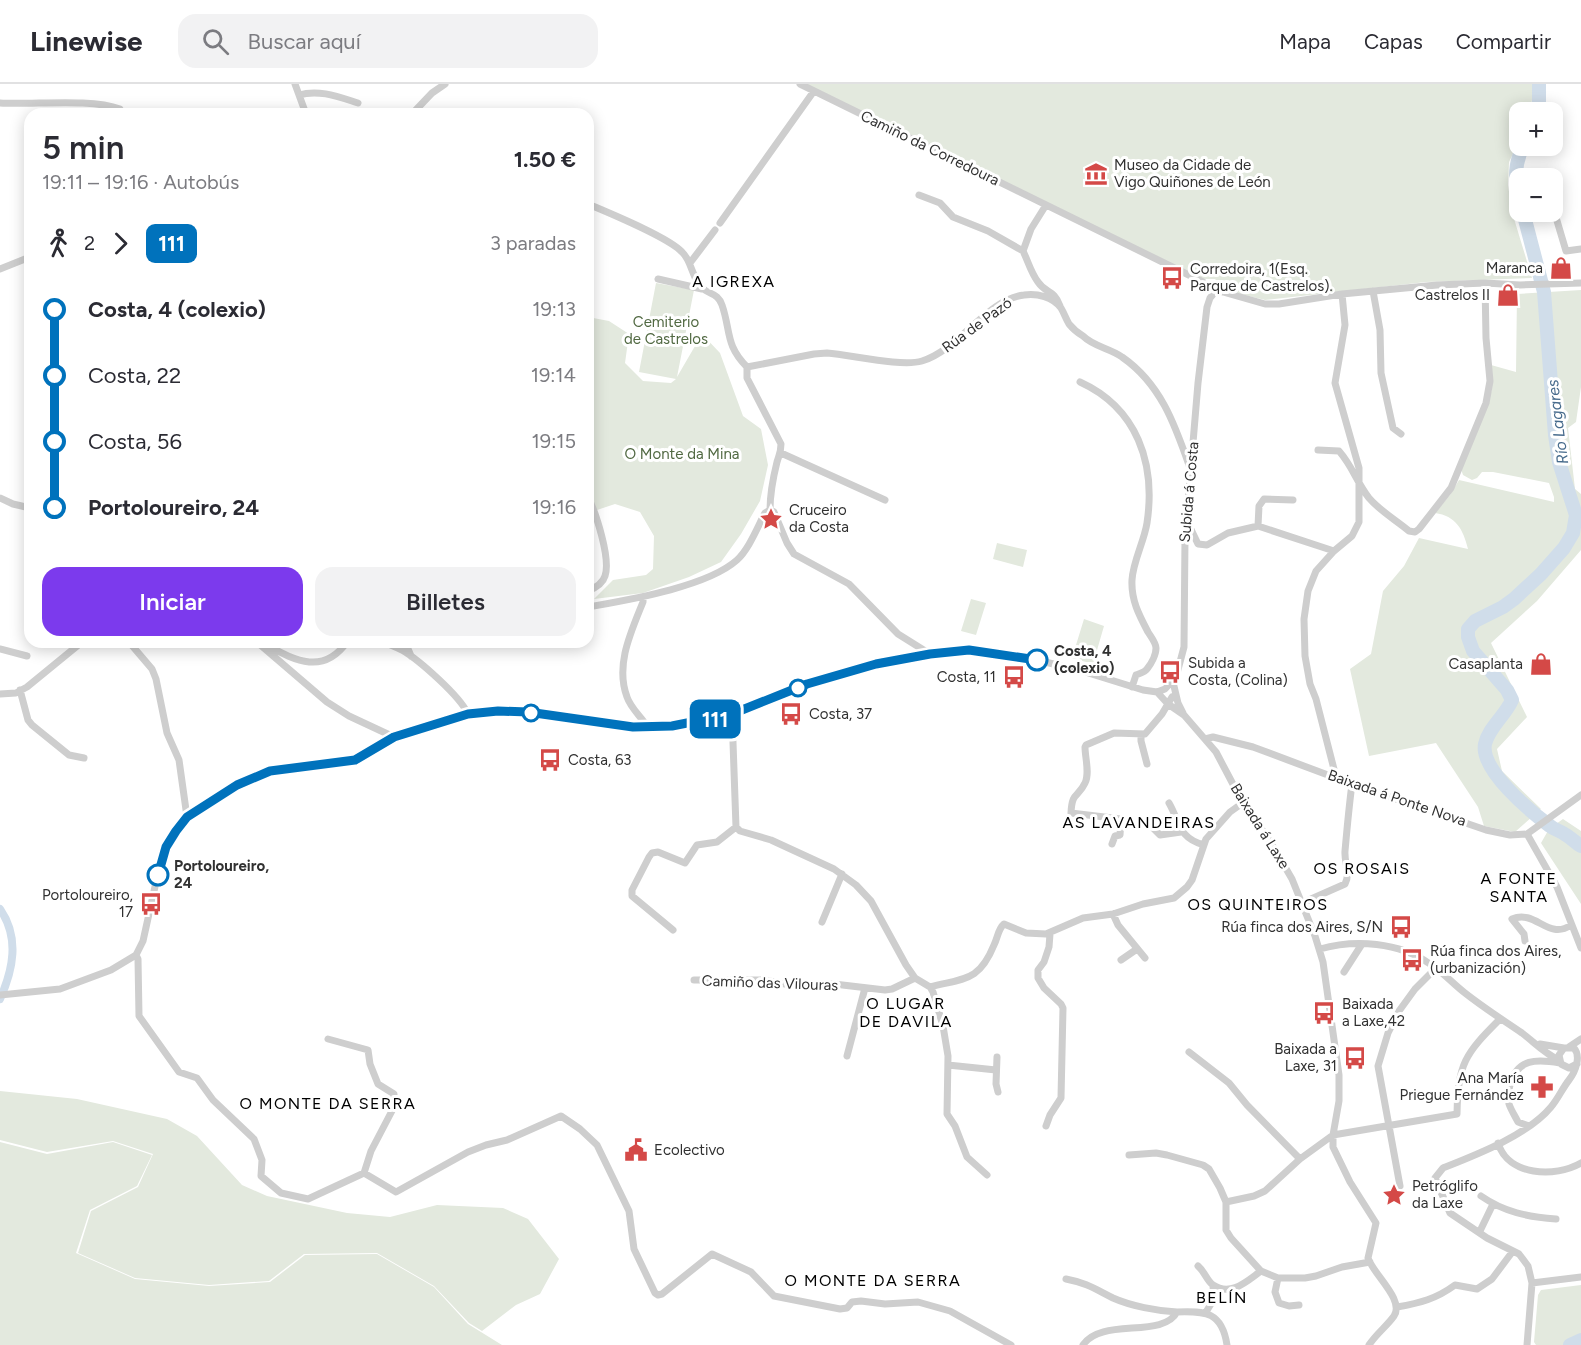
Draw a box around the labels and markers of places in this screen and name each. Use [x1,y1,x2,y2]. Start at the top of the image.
place label: Museo da Cidade de Vigo Quiñones de León [1114,156,1271,191]
museum icon: Museo da Cidade de Vigo Quiñones de León [1083,161,1109,187]
shop icon: Maranca [1548,255,1574,281]
place label: Maranca [1486,259,1543,277]
place label: Corredoira, 1(Esq. Parque de Castrelos). [1190,260,1333,295]
bus stop icon: Corredoira, 1(Esq. Parque de Castrelos). [1159,265,1185,291]
shop icon: Castrelos II [1495,282,1521,308]
place label: Castrelos II [1415,286,1490,304]
place label: Cruceiro da Costa [789,501,849,536]
place icon: Cruceiro da Costa [758,506,784,532]
place label: Costa, 4 (colexio) [1054,642,1115,677]
marker: Costa, 4 (colexio) [1026,649,1048,671]
shop icon: Casaplanta [1528,651,1554,677]
place label: Subida a Costa, (Colina) [1188,654,1288,689]
place label: Casaplanta [1448,655,1523,673]
bus stop icon: Subida a Costa, (Colina) [1157,659,1183,685]
bus stop icon: Costa, 11 [1001,664,1027,690]
place label: Costa, 11 [937,668,996,686]
unlabelled marker [789,679,807,697]
bus stop icon: Costa, 37 [778,701,804,727]
unlabelled marker [522,704,540,722]
place label: Costa, 37 [809,705,872,723]
bus stop icon: Costa, 63 [537,747,563,773]
place label: Costa, 63 [568,751,632,769]
place label: Portoloureiro, 24 [174,857,269,892]
marker: Portoloureiro, 24 [147,864,169,886]
place label: Portoloureiro, 17 [42,886,133,921]
bus stop icon: Portoloureiro, 17 [138,891,164,917]
bus stop icon: Rúa finca dos Aires, S/N [1388,914,1414,940]
place label: Rúa finca dos Aires, S/N [1221,918,1383,936]
place label: Rúa finca dos Aires, (urbanización) [1430,942,1561,977]
bus stop icon: Rúa finca dos Aires, (urbanización) [1399,947,1425,973]
place label: Baixada a Laxe,42 [1342,995,1405,1030]
bus stop icon: Baixada a Laxe,42 [1311,1000,1337,1026]
place label: Baixada a Laxe, 31 [1274,1040,1337,1075]
bus stop icon: Baixada a Laxe, 31 [1342,1045,1368,1071]
place label: Ana María Priegue Fernández [1400,1069,1524,1104]
pharmacy icon: Ana María Priegue Fernández [1529,1074,1555,1100]
public building icon: Ecolectivo [623,1137,649,1163]
place label: Ecolectivo [654,1141,725,1159]
place label: Petróglifo da Laxe [1412,1177,1478,1212]
place icon: Petróglifo da Laxe [1381,1182,1407,1208]

